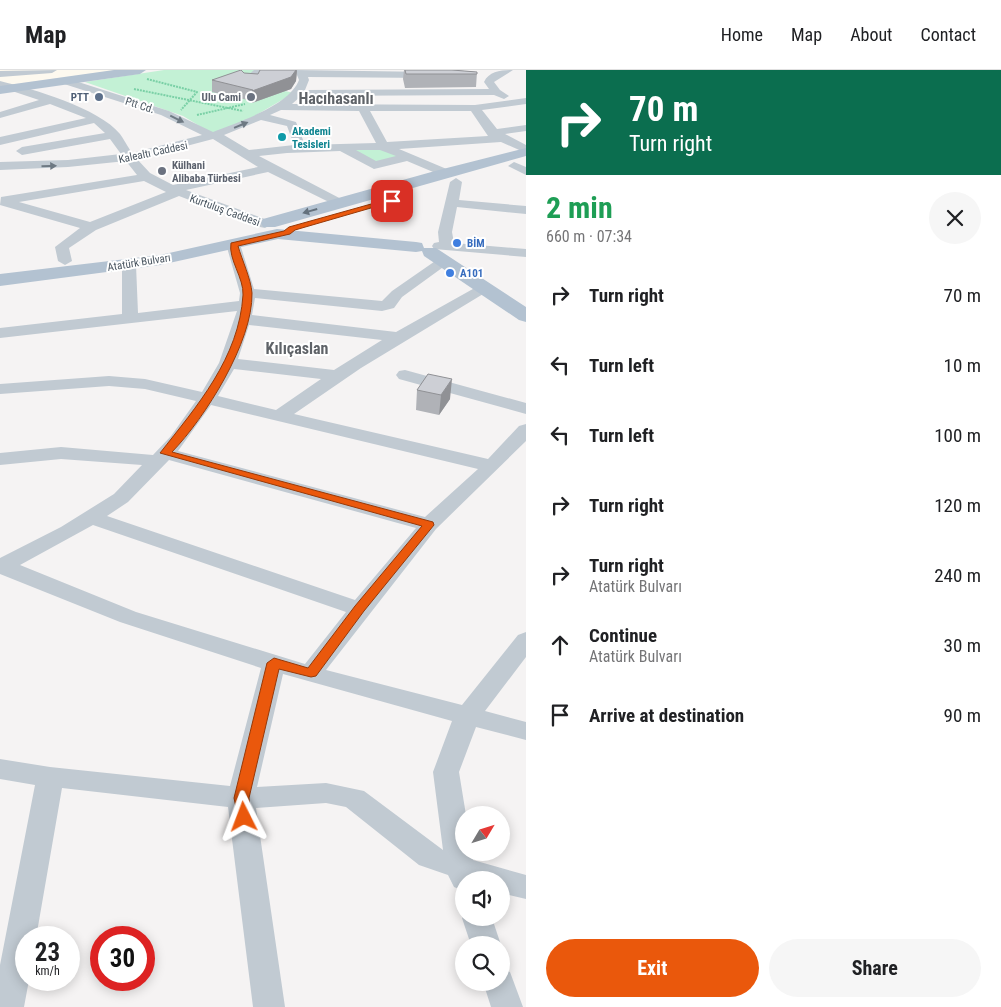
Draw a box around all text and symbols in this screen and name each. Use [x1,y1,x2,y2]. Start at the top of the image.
text: Map [25,21,66,49]
text: Home [721,24,763,45]
text: Map [791,24,822,45]
text: About [850,24,892,45]
text: Contact [920,24,976,45]
district label: Hacıhasanlı [298,89,374,108]
text: 70 m [629,89,698,130]
icon: right [546,90,611,155]
place label: PTT [71,91,89,104]
marker: PTT [93,91,105,103]
place label: Ulu Cami [202,91,241,104]
marker: Ulu Cami [245,91,257,103]
street label: Ptt Cd. [124,95,156,116]
one-way arrow [170,115,184,123]
one-way arrow [234,120,248,128]
place label: Akademi Tesisleri [292,125,331,151]
marker: Akademi Tesisleri [276,131,288,143]
text: Turn right [629,131,712,156]
street label: Kalealtı Caddesi [117,139,189,166]
place label: Külhani Alibaba Türbesi [172,159,241,185]
one-way arrow [41,161,57,169]
marker: Külhani Alibaba Türbesi [156,165,168,177]
pin [371,180,413,222]
icon: arrive [378,187,406,215]
text: 2 min [546,190,613,225]
street label: Kurtuluş Caddesi [188,192,262,229]
button: close [929,192,981,244]
one-way arrow [302,207,317,215]
text: 660 m · 07:34 [546,227,632,246]
place label: BİM [467,236,484,250]
marker: BİM [451,237,463,249]
street label: Atatürk Bulvarı [107,251,172,274]
marker: A101 [444,267,456,279]
place label: A101 [460,267,483,280]
icon: right [546,281,574,309]
text: Turn right [589,284,664,307]
text: 70 m [944,284,981,307]
district label: Kılıçaslan [266,339,329,358]
icon: left [546,351,574,379]
text: Turn left [589,354,654,377]
text: 10 m [944,354,981,377]
icon: left [546,421,574,449]
text: Turn left [589,424,654,447]
text: 100 m [934,424,981,447]
icon: right [546,491,574,519]
text: Turn right [589,494,664,517]
text: 120 m [934,494,981,517]
text: Turn right [589,554,664,577]
icon: right [546,561,574,589]
text: 240 m [934,564,981,587]
text: Atatürk Bulvarı [589,577,682,596]
text: Continue [589,624,657,647]
icon: ahead [546,631,574,659]
text: 30 m [944,634,981,657]
text: Atatürk Bulvarı [589,647,682,666]
icon: arrive [546,701,574,729]
text: Arrive at destination [589,704,744,727]
text: 90 m [944,704,981,727]
position arrow [217,790,269,842]
north arrow [455,806,510,861]
map controls [455,806,510,991]
button: sound [455,871,510,926]
speed limit sign: 30 [90,926,155,991]
button: search [455,936,510,991]
text: 23 [35,938,60,967]
button: Exit [546,939,759,997]
button: Share [769,939,981,997]
text: km/h [35,964,60,978]

